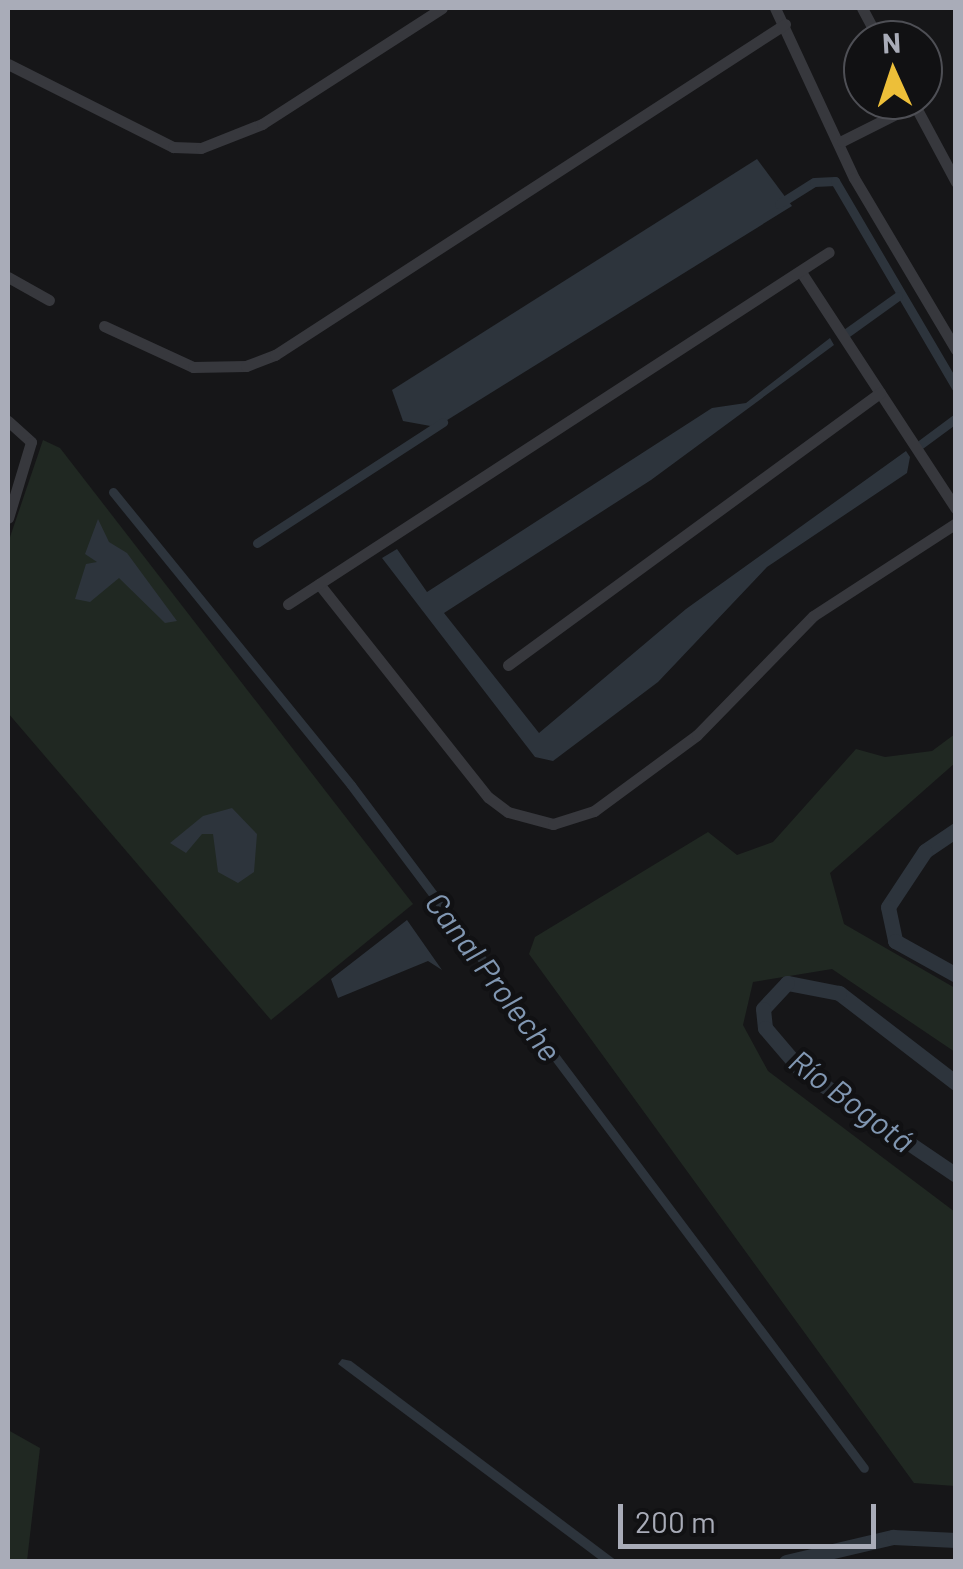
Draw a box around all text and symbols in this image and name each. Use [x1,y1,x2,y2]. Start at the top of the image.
north arrow [843,20,943,120]
text: N [881,25,902,60]
water label: Canal Proleche [418,884,570,1068]
water label: Río Bogotá [782,1041,922,1159]
scale bar [623,1484,880,1546]
text: 200 m [635,1503,716,1539]

